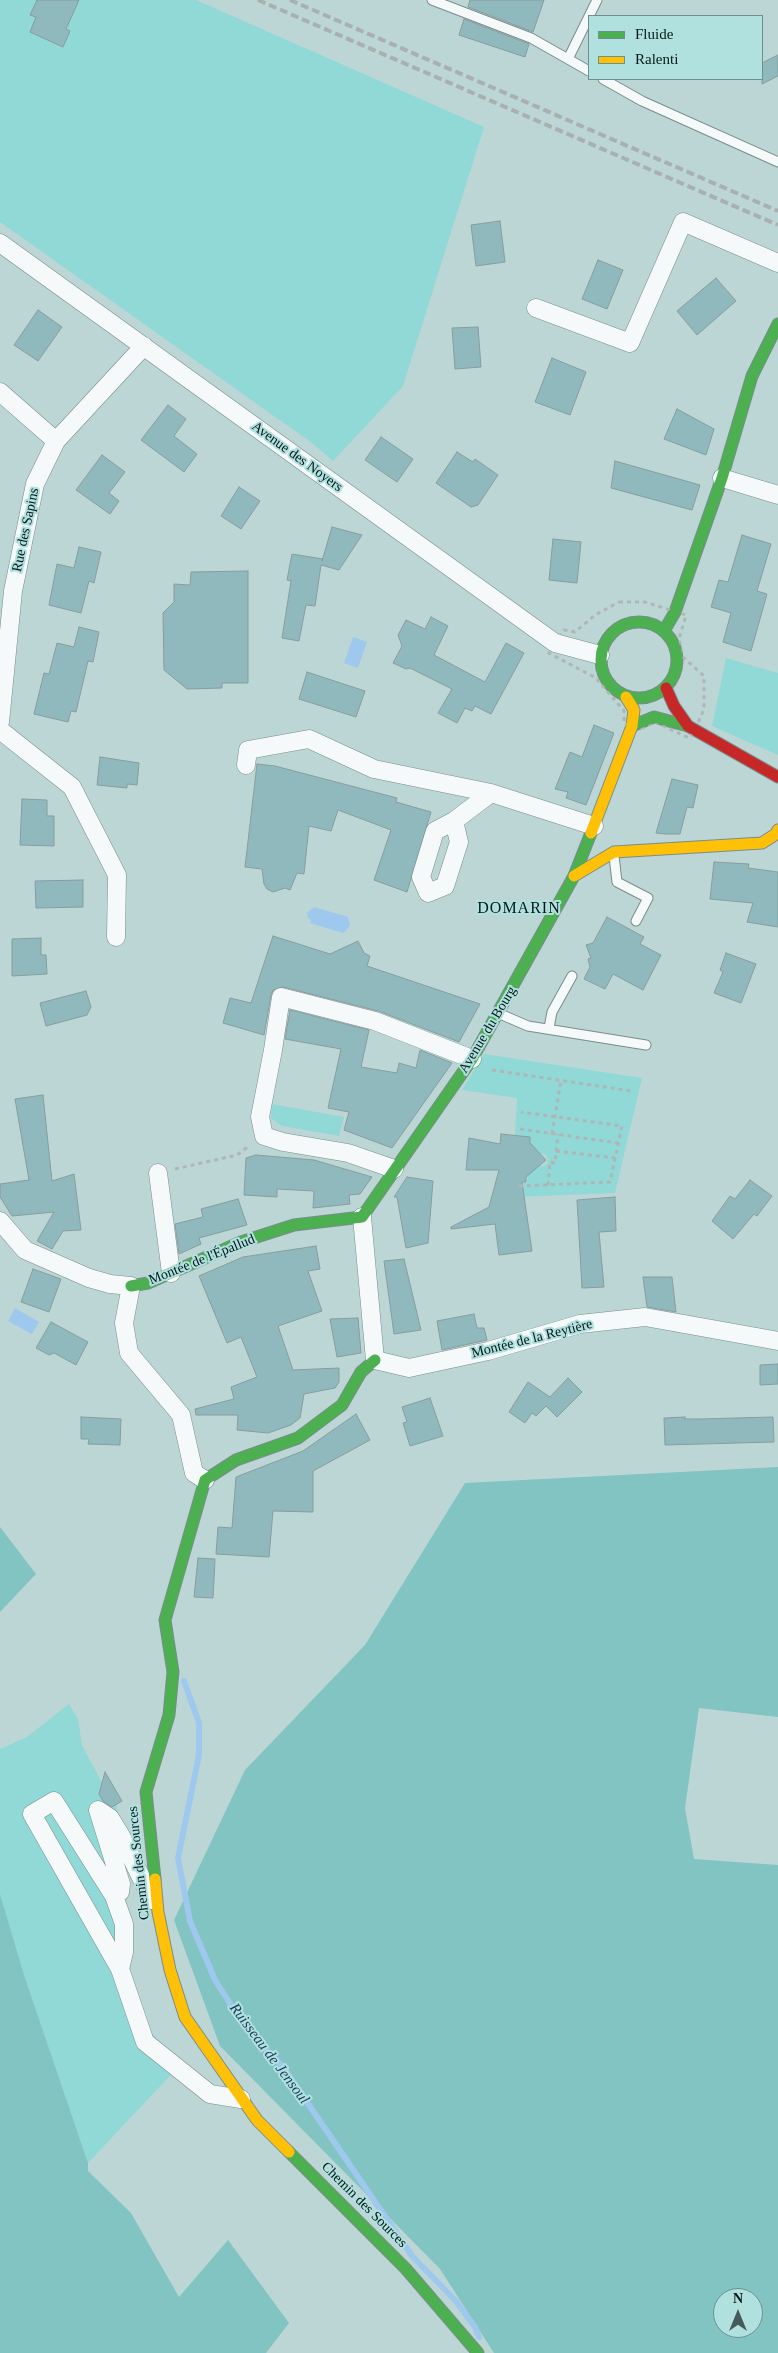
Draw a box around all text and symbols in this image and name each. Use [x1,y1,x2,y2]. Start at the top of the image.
legend [588,15,763,80]
text: Fluide [635,26,673,42]
text: Ralenti [635,51,678,67]
street label: Avenue des Noyers [248,418,346,496]
street label: Rue des Sapins [9,486,43,574]
district label: DOMARIN [476,899,562,919]
street label: Avenue du Bourg [455,984,521,1076]
street label: Montée de l'Épallud [146,1231,258,1289]
street label: Montée de la Reytière [470,1316,594,1362]
street label: Chemin des Sources [125,1805,153,1921]
water label: Ruisseau de Jensoul [225,2000,313,2108]
street label: Chemin des Sources [318,2159,410,2251]
north arrow [713,2288,763,2338]
text: N [733,2291,743,2306]

